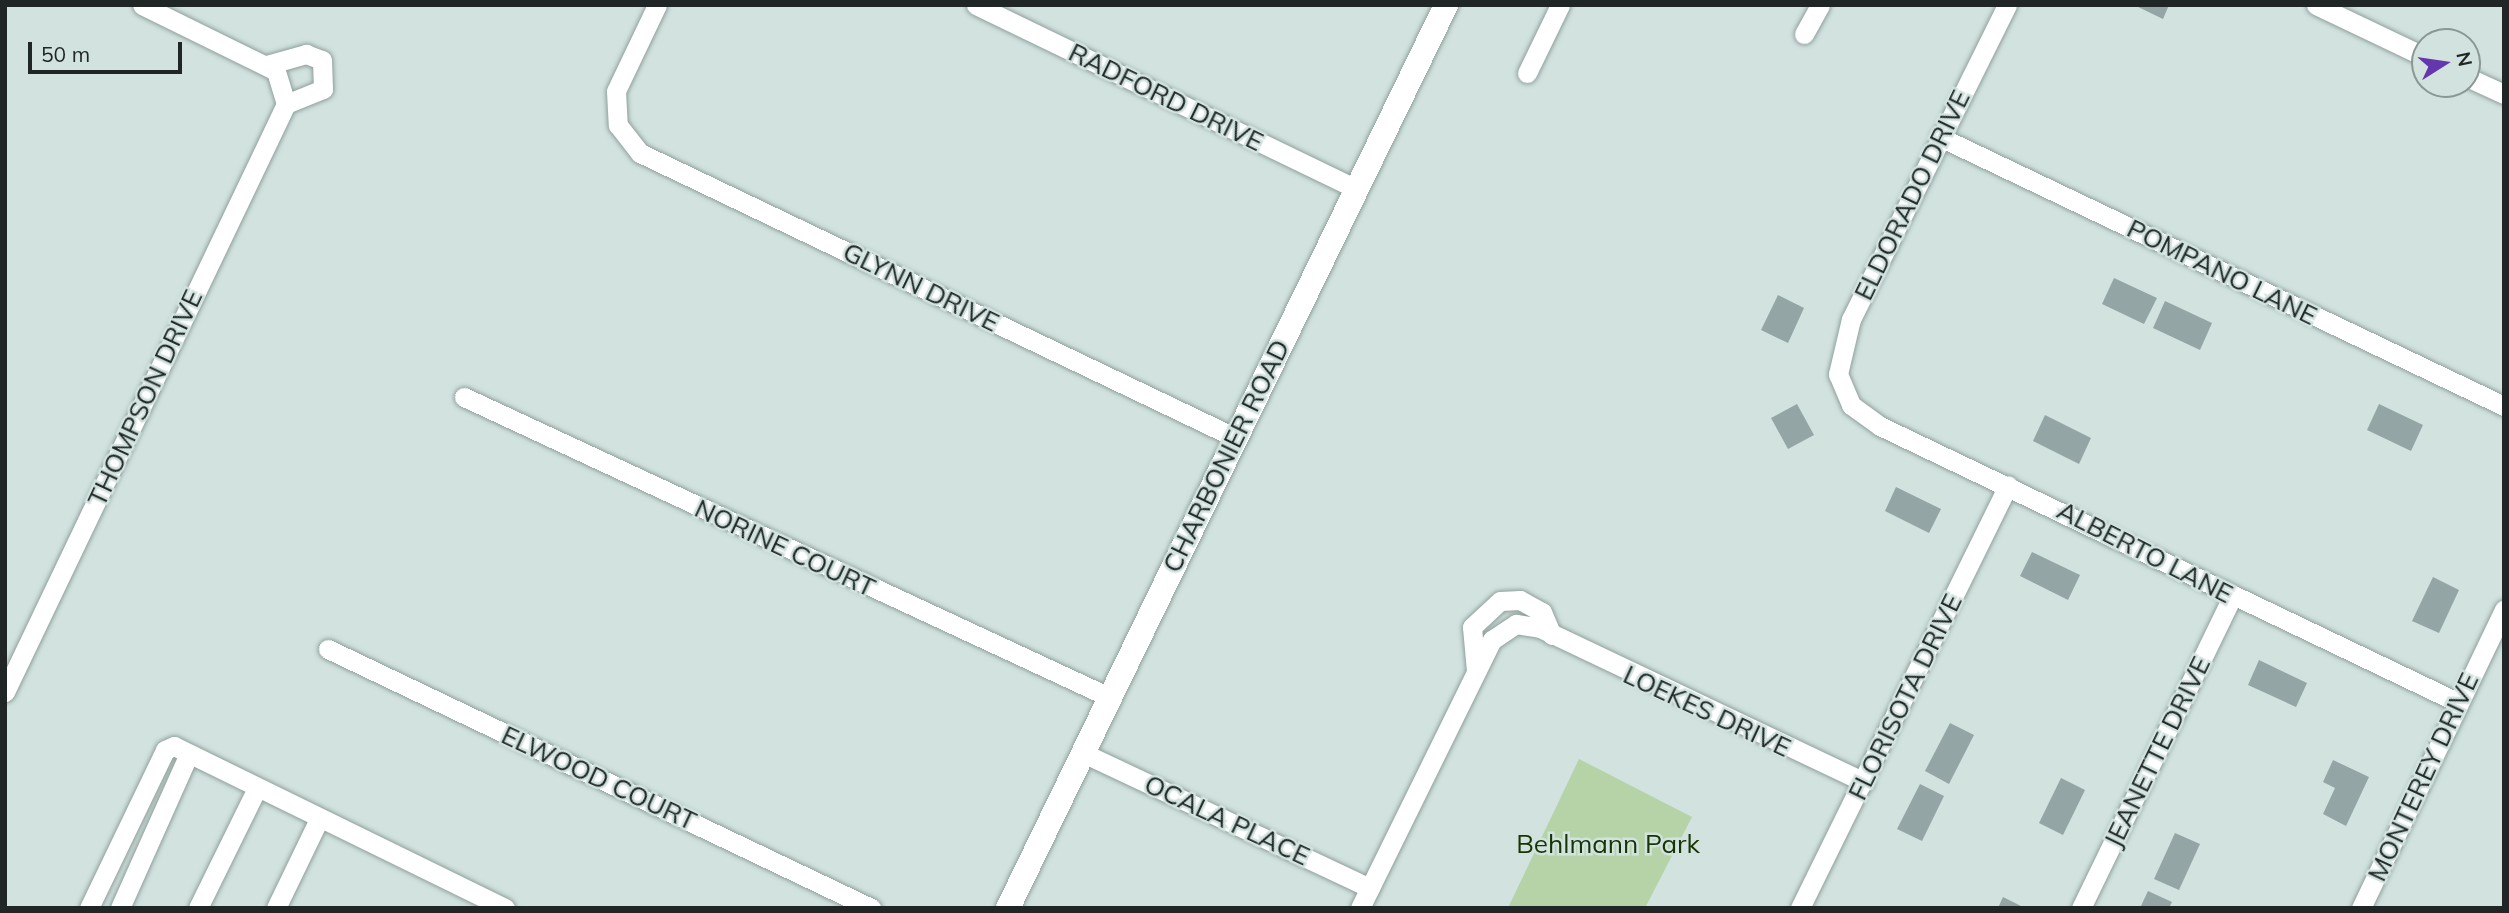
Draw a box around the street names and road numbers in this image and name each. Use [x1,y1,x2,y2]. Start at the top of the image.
street label: RADFORD DRIVE [1064,36,1268,158]
street label: ELDORADO DRIVE [1848,85,1976,305]
street label: POMPANO LANE [2122,213,2322,331]
street label: GLYNN DRIVE [838,236,1004,338]
street label: THOMPSON DRIVE [81,285,209,511]
street label: CHARBONIER ROAD [1156,335,1296,577]
street label: NORINE COURT [690,493,880,603]
street label: ALBERTO LANE [2052,494,2238,610]
street label: FLORISOTA DRIVE [1842,589,1968,805]
street label: JEANETTE DRIVE [2097,652,2217,852]
street label: LOEKES DRIVE [1619,659,1795,763]
street label: MONTEREY DRIVE [2361,668,2485,886]
street label: ELWOOD COURT [497,719,701,837]
street label: OCALA PLACE [1140,768,1314,872]

